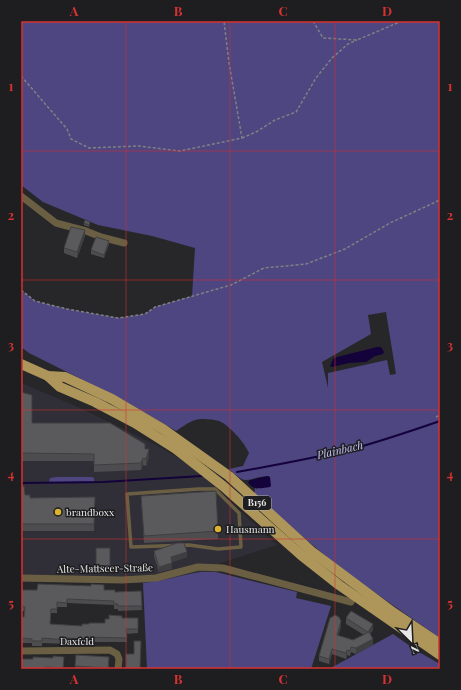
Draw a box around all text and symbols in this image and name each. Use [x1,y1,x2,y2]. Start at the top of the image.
text: A [69,2,79,19]
text: B [174,2,183,19]
text: C [278,2,288,19]
text: D [382,2,392,19]
text: 1 [9,77,14,94]
text: 1 [448,77,453,94]
text: 2 [8,206,15,223]
text: 2 [447,206,454,223]
text: 3 [8,336,14,353]
text: 3 [447,336,453,353]
water label: Plainbach [314,437,365,462]
text: 4 [8,465,15,482]
text: 4 [447,465,454,482]
road number: B156 [243,496,271,510]
place label: brandboxx [66,505,115,519]
marker: brandboxx [53,507,63,517]
place label: Hausmann [226,522,275,536]
marker: Hausmann [213,524,223,534]
street label: Alte-Mattseer-Straße [56,560,153,576]
text: 5 [8,594,14,611]
text: 5 [447,594,453,611]
north arrow [391,620,431,660]
street label: Daxfeld [60,634,94,648]
text: N [409,641,422,658]
text: A [69,670,79,687]
text: B [174,670,183,687]
text: C [278,670,288,687]
text: D [382,670,392,687]

